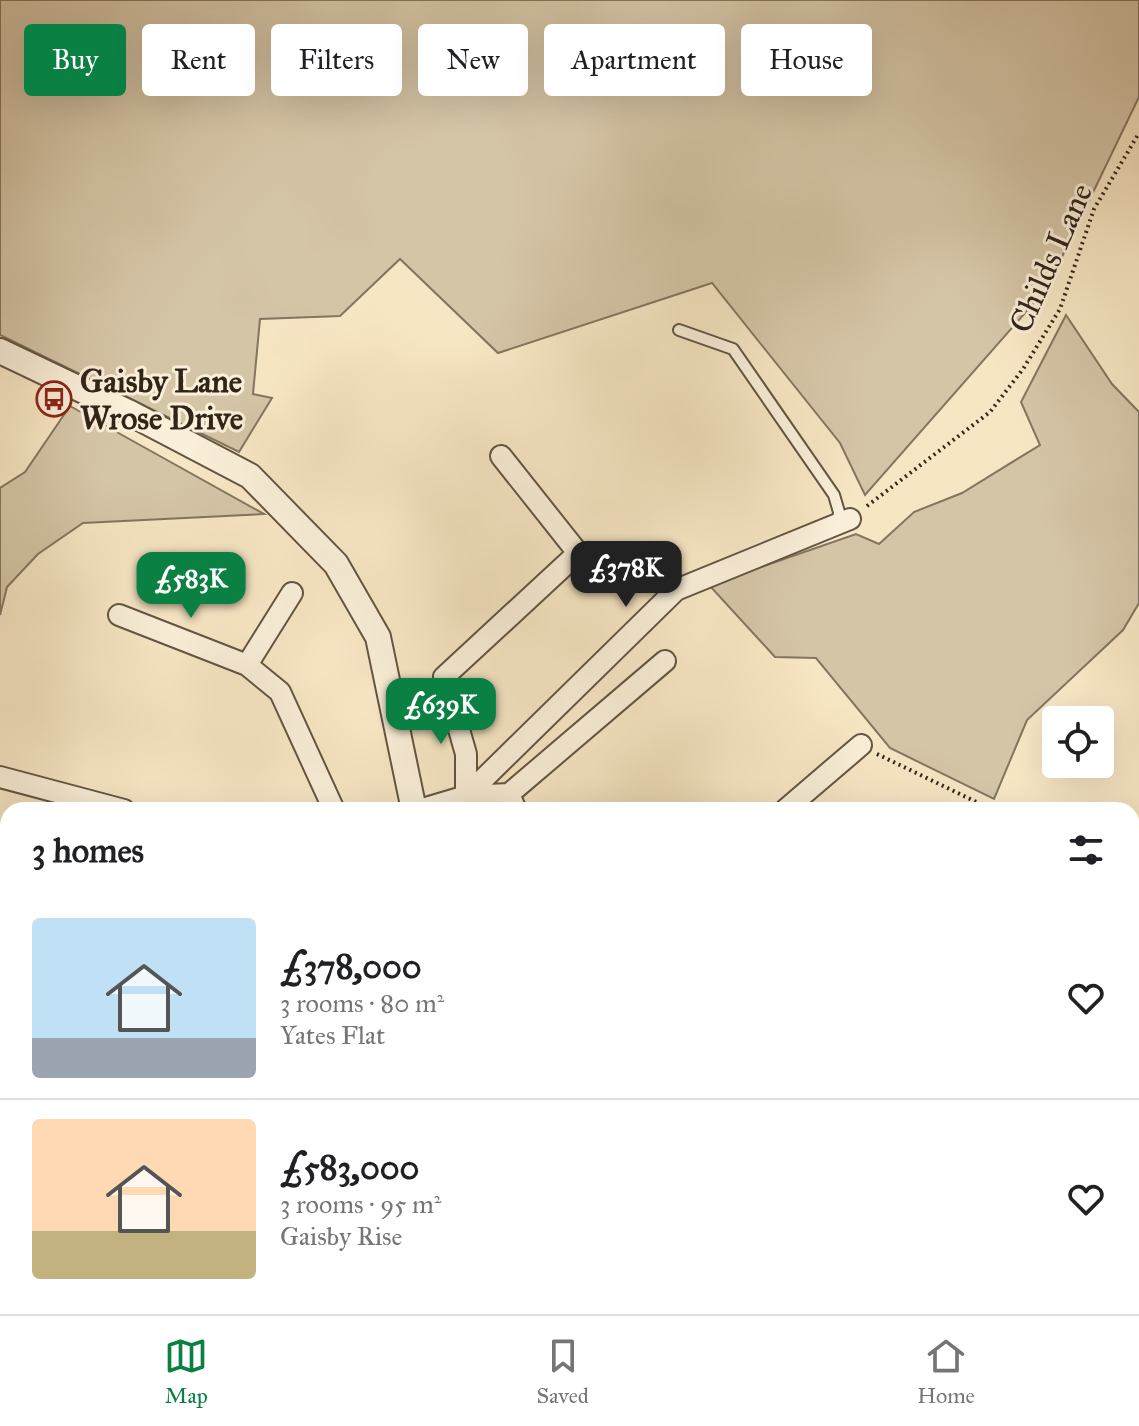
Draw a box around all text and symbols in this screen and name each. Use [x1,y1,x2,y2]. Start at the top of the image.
chip: Buy [24,24,126,96]
chip: Rent [142,24,255,96]
chip: Filters [271,24,402,96]
chip: New [418,24,528,96]
chip: Apartment [544,24,725,96]
chip: House [741,24,872,96]
street label: Childs Lane [1001,177,1101,339]
place label: Gaisby Lane Wrose Drive [80,362,243,438]
bus stop icon: Gaisby Lane Wrose Drive [35,380,73,418]
pin: £378K [570,541,682,609]
text: £378K [589,551,663,583]
pin: £583K [135,552,247,620]
text: £583K [155,562,227,594]
pin: £639K [385,678,497,746]
text: £639K [404,688,478,720]
map controls [1042,706,1114,778]
button: locate [1042,706,1114,778]
icon: filters [1064,828,1108,872]
text: 3 homes [32,830,144,871]
text: £378,000 [280,946,422,987]
icon: home [96,950,192,1046]
icon: heart [1064,976,1108,1020]
text: 3 rooms · 80 m² [280,987,444,1019]
text: Yates Flat [280,1019,385,1051]
text: £583,000 [280,1147,419,1188]
icon: home [96,1151,192,1247]
icon: heart [1064,1177,1108,1221]
text: 3 rooms · 95 m² [280,1188,441,1220]
text: Gaisby Rise [280,1220,402,1252]
tab: Map [164,1334,208,1409]
tab: Saved [537,1334,589,1409]
tab: Home [917,1334,975,1409]

